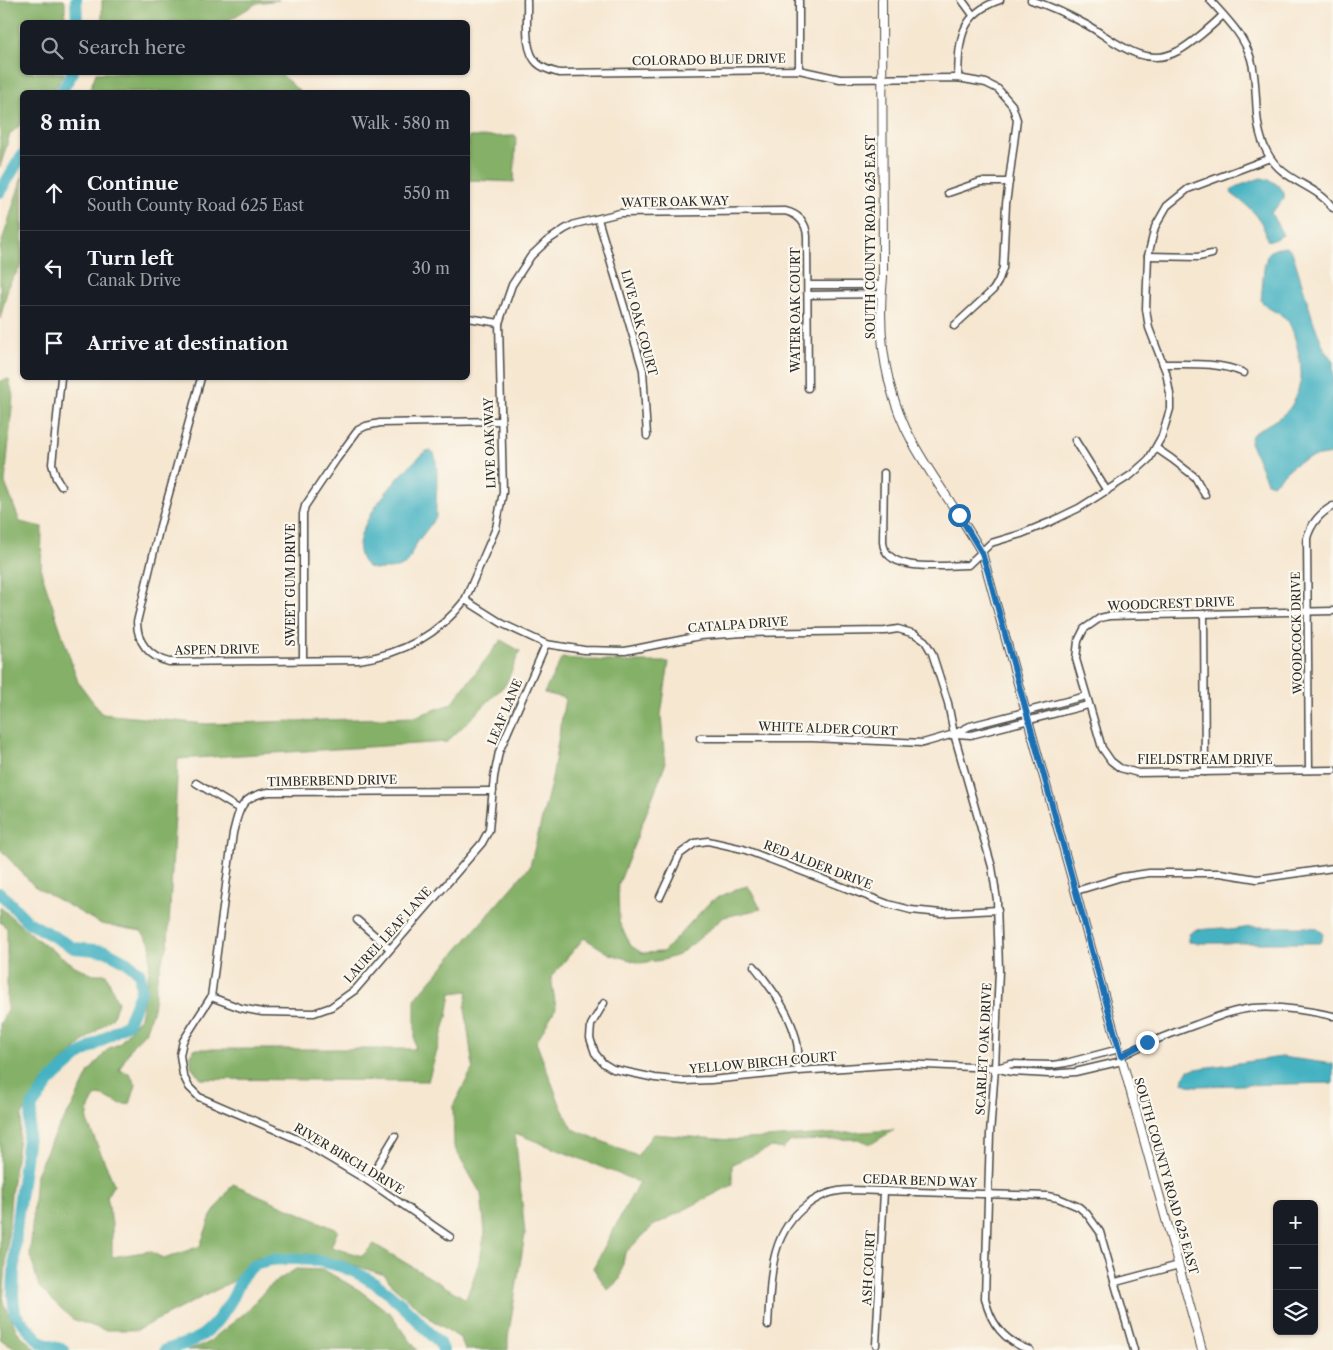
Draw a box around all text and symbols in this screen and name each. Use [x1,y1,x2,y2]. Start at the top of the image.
search box [20,20,470,75]
icon: search [38,34,66,62]
text: Search here [78,36,186,59]
street label: COLORADO BLUE DRIVE [632,51,786,68]
text: 8 min [40,110,101,135]
text: Walk · 580 m [351,113,450,133]
street label: SOUTH COUNTY ROAD 625 EAST [863,135,878,339]
text: Continue [87,172,179,195]
icon: ahead [40,179,68,207]
text: 550 m [403,183,450,203]
street label: WATER OAK WAY [620,193,730,210]
text: South County Road 625 East [87,195,304,215]
text: Turn left [87,247,174,270]
street label: WATER OAK COURT [788,247,803,374]
icon: left [40,254,68,282]
text: 30 m [412,258,450,278]
street label: LIVE OAK COURT [618,268,661,378]
text: Canak Drive [87,270,181,290]
icon: arrive [40,329,68,357]
text: Arrive at destination [87,332,288,355]
street label: LIVE OAK WAY [480,397,499,489]
route start [948,504,971,527]
street label: SWEET GUM DRIVE [283,524,298,646]
street label: WOODCOCK DRIVE [1288,571,1305,696]
street label: WOODCREST DRIVE [1106,594,1235,613]
street label: CATALPA DRIVE [687,614,789,636]
street label: ASPEN DRIVE [173,641,260,658]
street label: LEAF LANE [484,676,525,747]
street label: WHITE ALDER COURT [757,719,898,738]
street label: FIELDSTREAM DRIVE [1137,752,1273,767]
street label: TIMBERBEND DRIVE [267,772,397,789]
street label: RED ALDER DRIVE [762,837,875,892]
street label: LAUREL LEAF LANE [341,884,435,986]
street label: SCARLET OAK DRIVE [973,982,994,1116]
route end [1136,1031,1159,1054]
street label: YELLOW BIRCH COURT [688,1049,837,1077]
street label: SOUTH COUNTY ROAD 625 EAST [1131,1076,1202,1276]
street label: RIVER BIRCH DRIVE [292,1120,407,1197]
street label: CEDAR BEND WAY [862,1171,978,1190]
map controls [1273,1200,1318,1335]
button: + [1273,1200,1318,1245]
street label: ASH COURT [859,1230,878,1307]
button: − [1273,1245,1318,1290]
button: layers [1273,1290,1318,1335]

